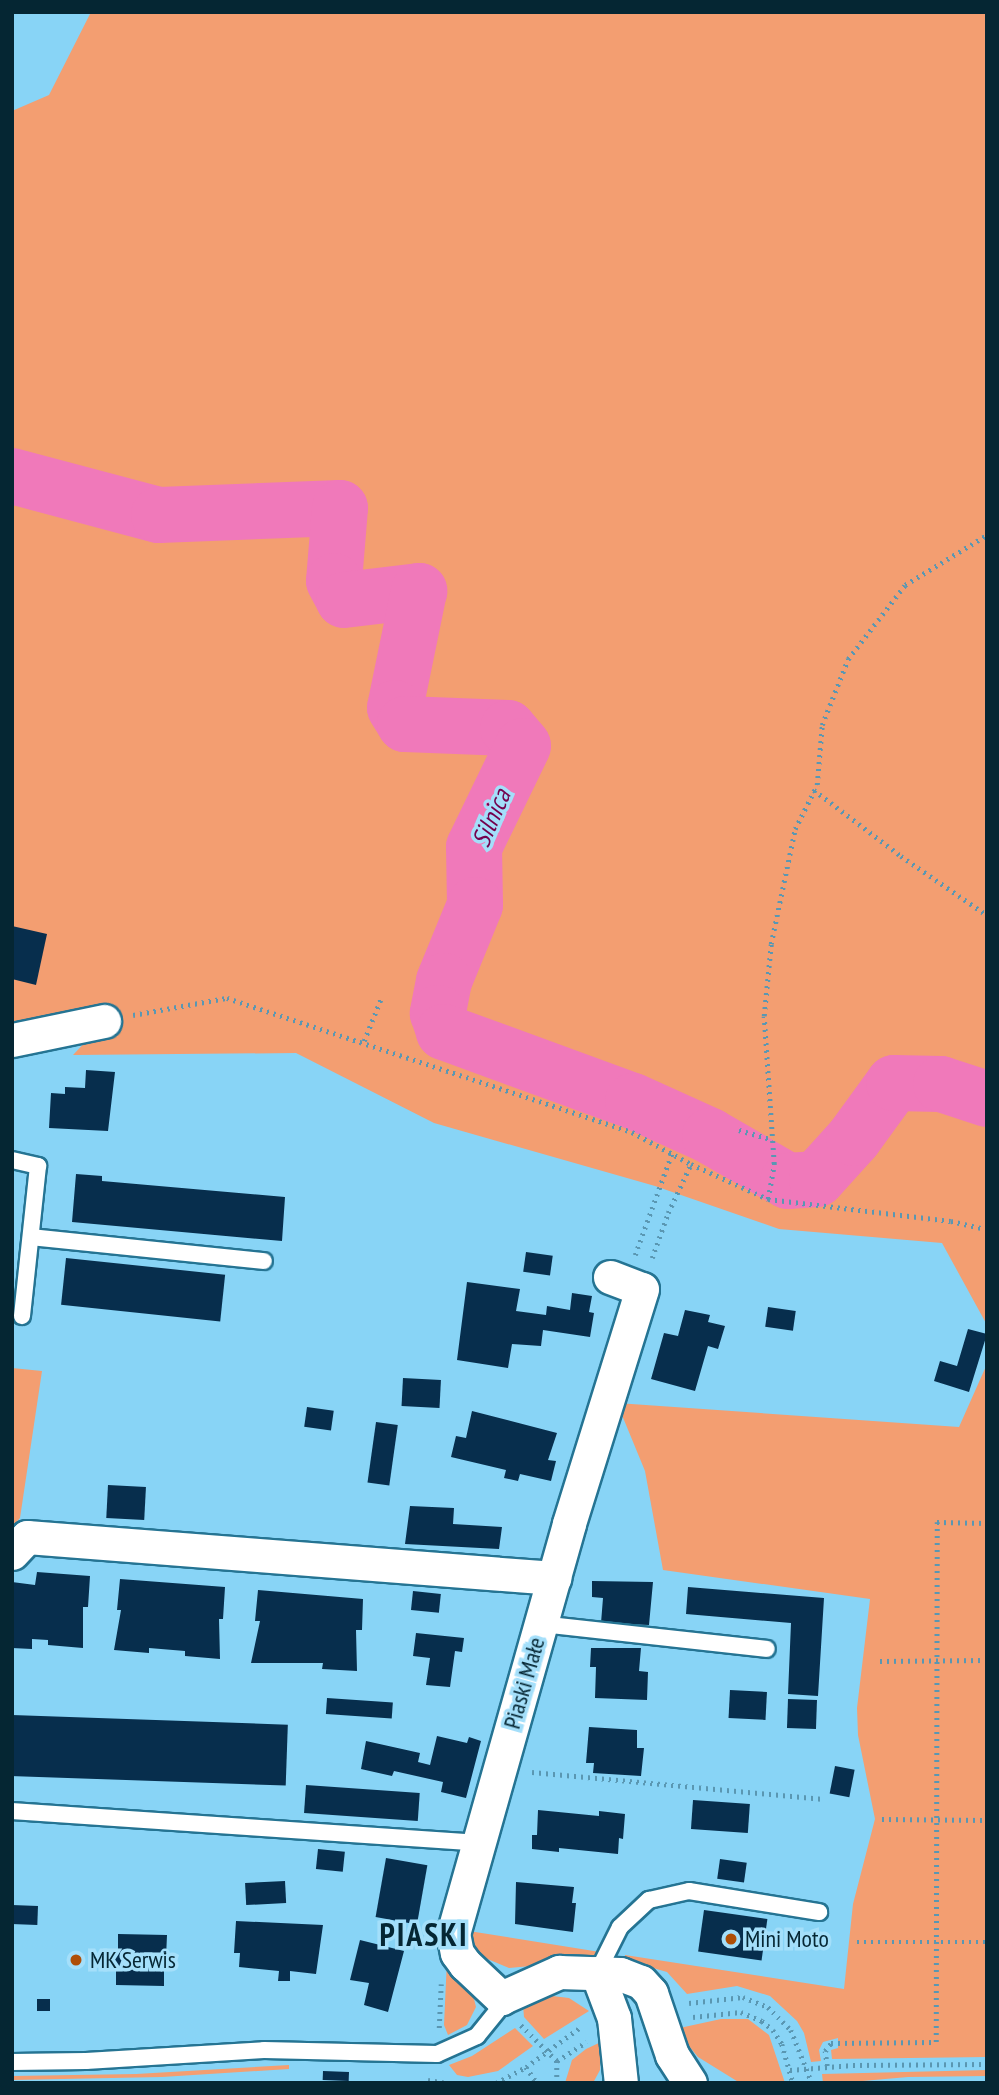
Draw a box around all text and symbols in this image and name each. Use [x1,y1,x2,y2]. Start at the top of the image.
water label: Silnica [465,785,517,851]
street label: Piaski Małe [497,1634,551,1732]
district label: PIASKI [380,1915,468,1953]
place label: Mini Moto [745,1925,829,1953]
marker: Mini Moto [723,1931,739,1947]
place label: MK Serwis [90,1946,176,1974]
marker: MK Serwis [68,1952,84,1968]

